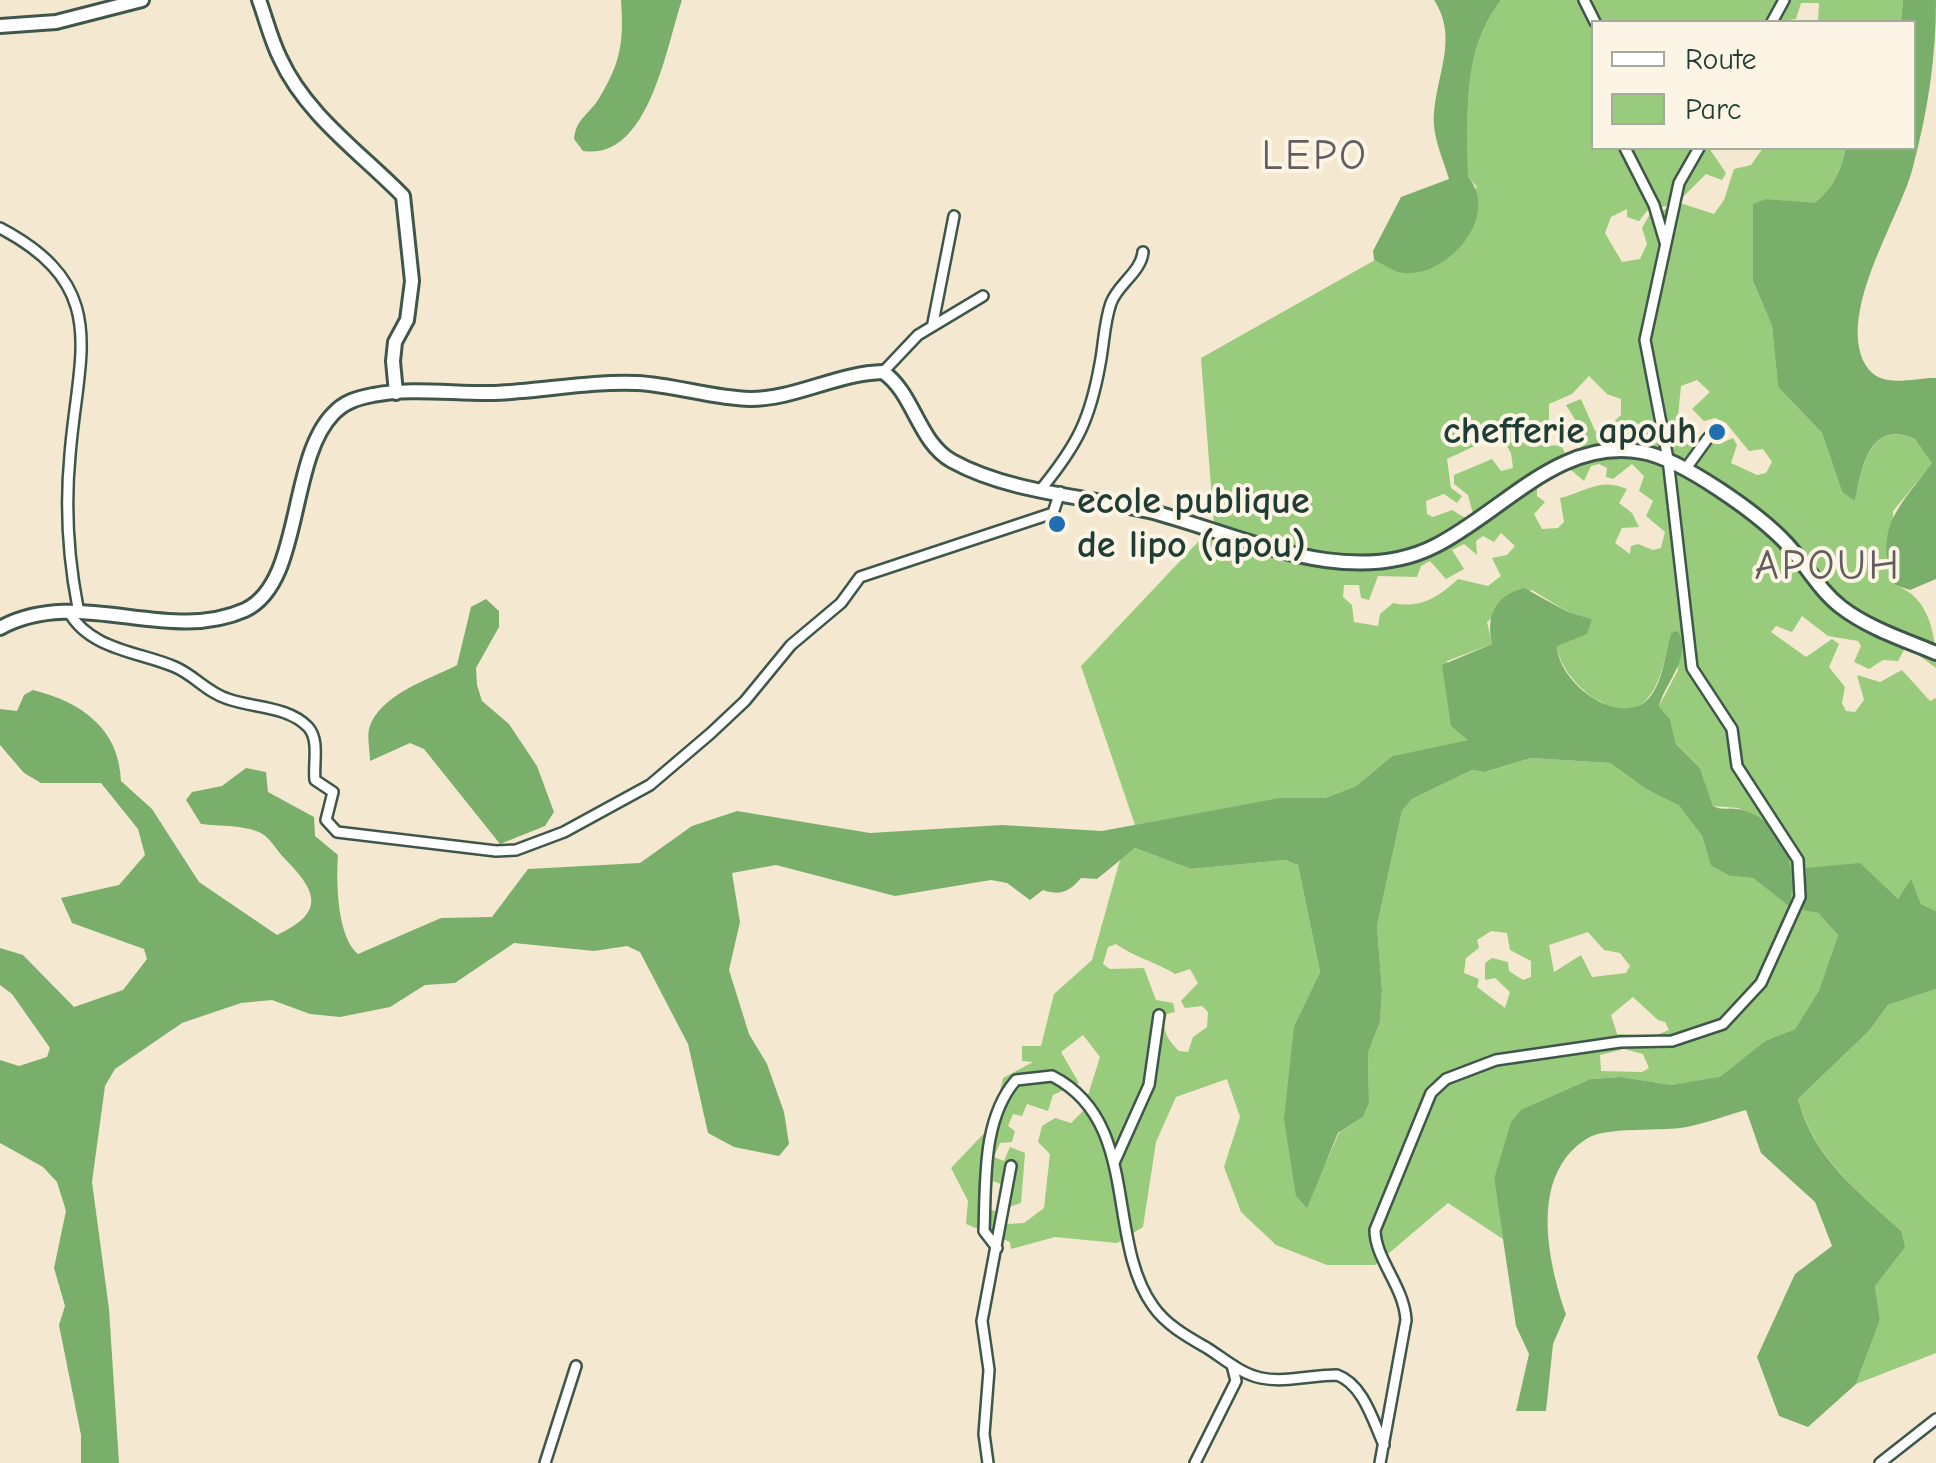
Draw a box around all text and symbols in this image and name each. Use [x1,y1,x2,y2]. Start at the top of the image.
legend [1591,20,1916,150]
text: Route [1685,42,1756,77]
text: Parc [1685,92,1742,127]
district label: LEPO [1262,132,1368,182]
place label: chefferie apouh [1443,409,1697,455]
marker: chefferie apouh [1706,421,1728,443]
place label: ecole publique de lipo (apou) [1077,479,1310,568]
marker: ecole publique de lipo (apou) [1046,513,1068,535]
district label: APOUH [1755,542,1901,592]

